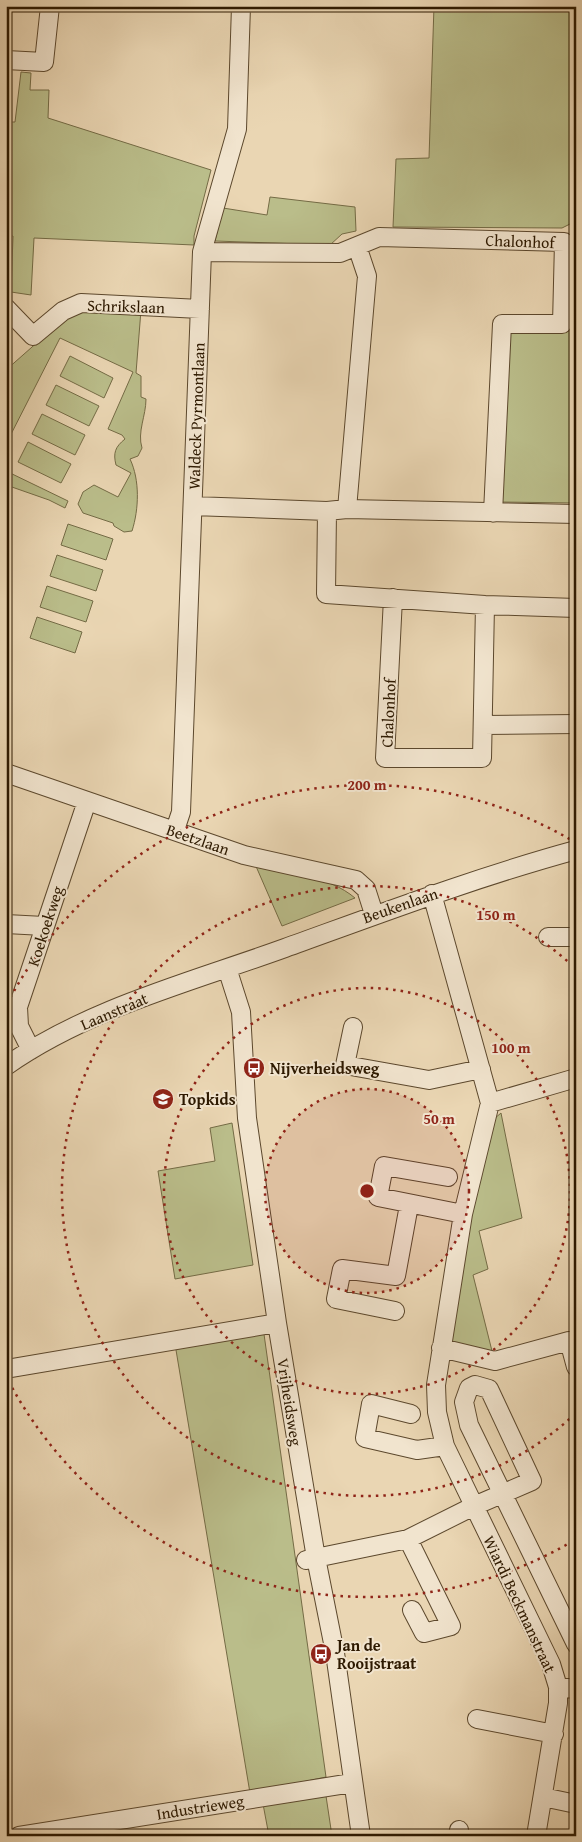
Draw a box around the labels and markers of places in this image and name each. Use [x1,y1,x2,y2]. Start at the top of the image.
bus stop icon: Nijverheidsweg [242,1056,266,1080]
place label: Nijverheidsweg [270,1056,380,1080]
school or university icon: Topkids [151,1087,175,1111]
place label: Topkids [179,1087,236,1111]
centre of rings [358,1182,376,1200]
place label: Jan de Rooijstraat [334,1633,416,1675]
bus stop icon: Jan de Rooijstraat [309,1642,333,1666]

